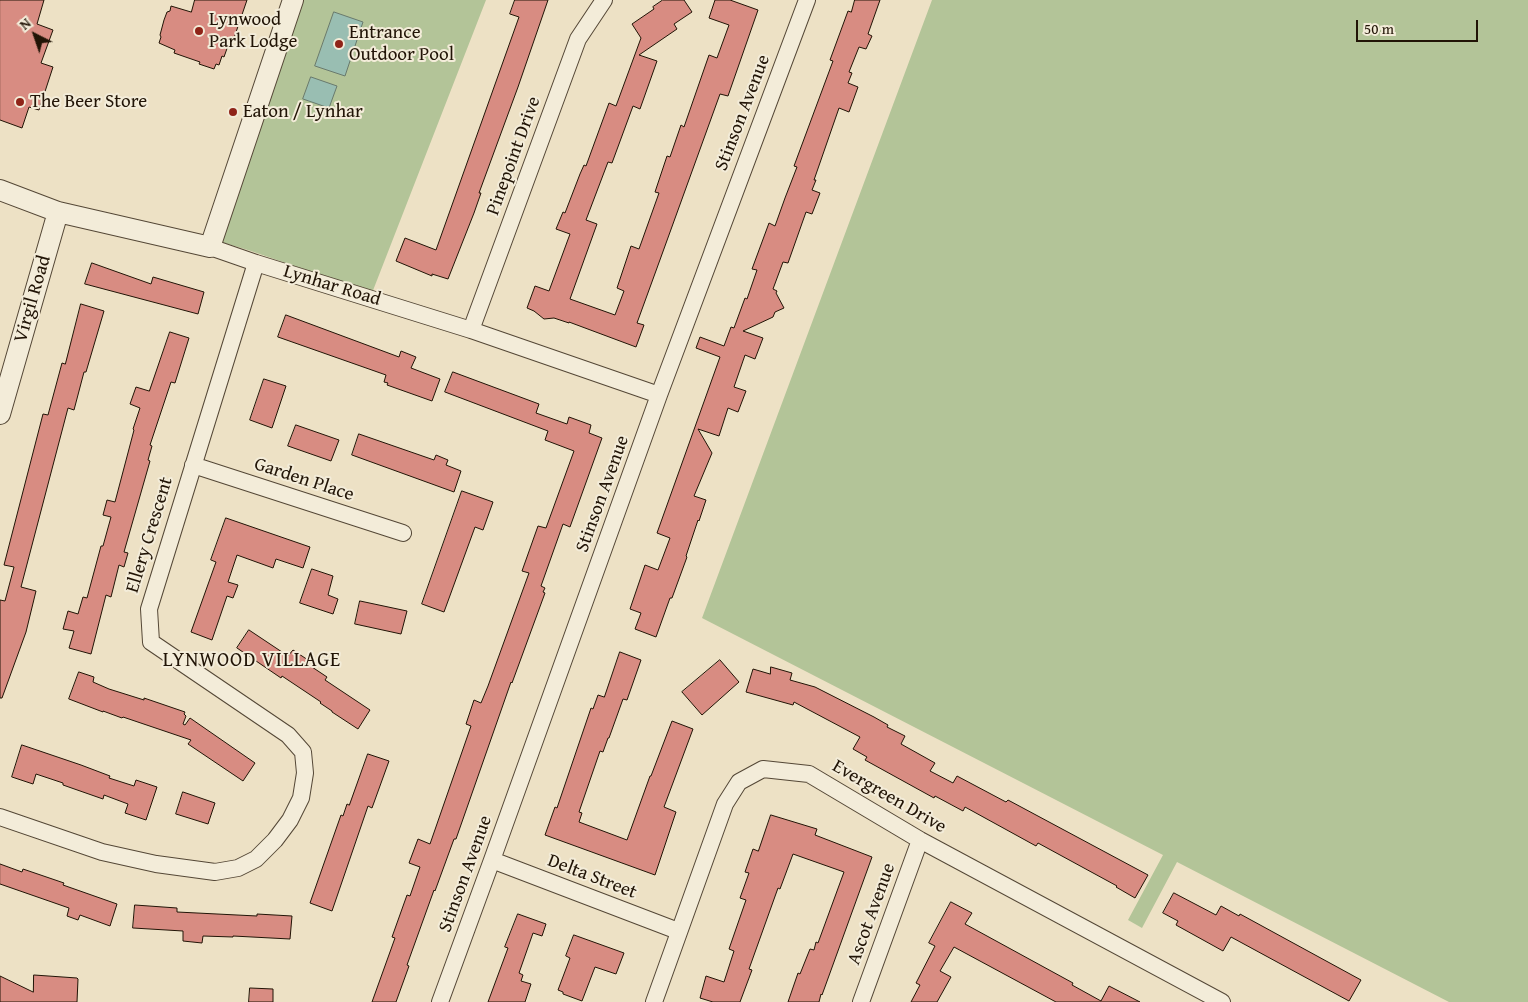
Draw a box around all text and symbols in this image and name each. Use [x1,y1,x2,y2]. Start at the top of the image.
place label: Lynwood Park Lodge [209,9,297,53]
north arrow [10,10,60,60]
scale bar [1358,10,1480,42]
text: N [15,13,35,34]
text: 50 m [1364,18,1394,39]
place label: Entrance Outdoor Pool [349,22,454,66]
marker: Lynwood Park Lodge [193,25,205,37]
marker: Entrance Outdoor Pool [333,38,345,50]
street label: Stinson Avenue [710,52,776,174]
place label: The Beer Store [30,91,147,113]
street label: Pinepoint Drive [482,94,546,218]
marker: The Beer Store [14,96,26,108]
place label: Eaton / Lynhar [243,101,363,123]
marker: Eaton / Lynhar [227,106,239,118]
street label: Virgil Road [10,253,56,345]
street label: Lynhar Road [280,260,384,312]
street label: Stinson Avenue [571,433,635,555]
street label: Garden Place [251,453,357,507]
street label: Ellery Crescent [122,474,178,596]
district label: LYNWOOD VILLAGE [161,649,343,673]
street label: Evergreen Drive [828,755,950,839]
street label: Stinson Avenue [434,813,498,935]
street label: Delta Street [544,850,640,904]
street label: Ascot Avenue [843,860,901,968]

